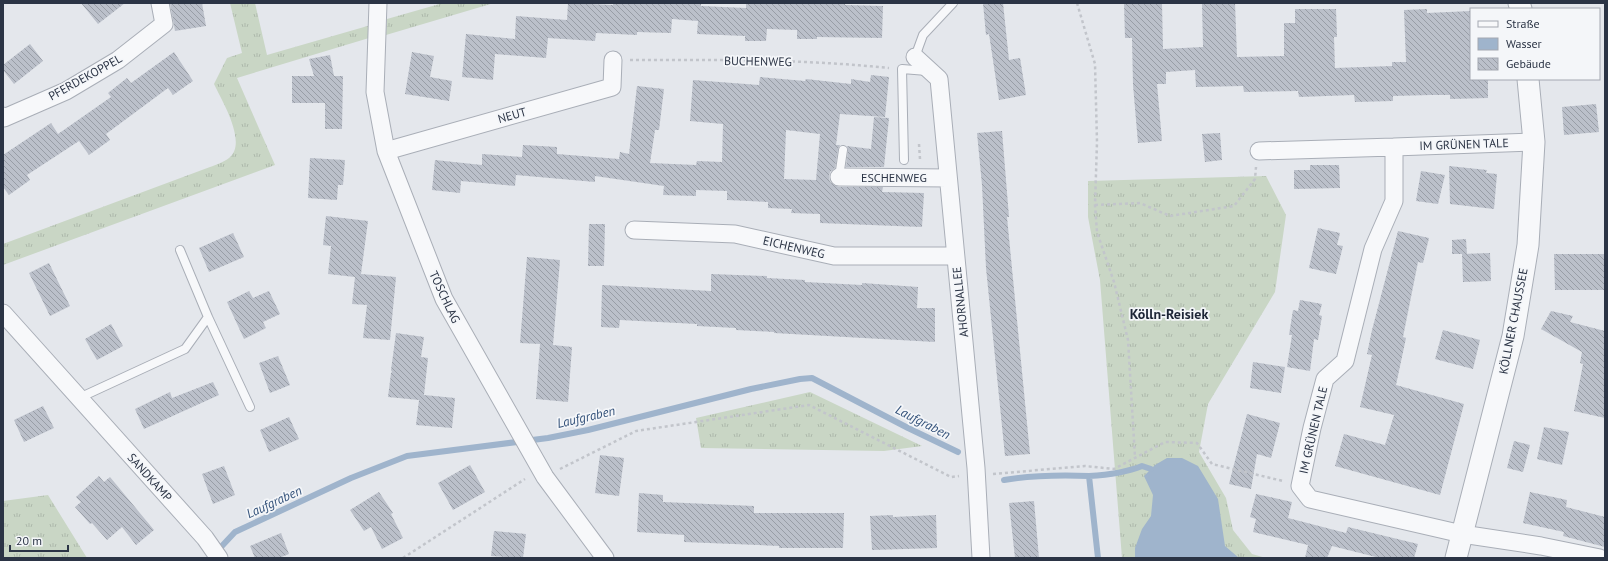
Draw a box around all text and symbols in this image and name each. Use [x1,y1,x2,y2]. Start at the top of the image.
legend [1470,8,1600,80]
text: Straße [1506,16,1540,31]
text: Wasser [1506,36,1542,51]
street label: PFERDEKOPPEL [46,51,124,103]
street label: BUCHENWEG [724,53,792,69]
text: Gebäude [1506,56,1551,71]
street label: NEUT [496,104,528,126]
street label: IM GRÜNEN TALE [1419,135,1509,153]
street label: ESCHENWEG [861,170,927,185]
street label: EICHENWEG [762,233,826,261]
street label: AHORNALLEE [949,266,971,338]
street label: KÖLLNER CHAUSSEE [1495,267,1531,375]
street label: TOSCHLAG [426,268,464,326]
district label: Kölln-Reisiek [1130,305,1208,323]
street label: IM GRÜNEN TALE [1296,385,1330,475]
water label: Laufgraben [893,401,953,443]
water label: Laufgraben [555,402,617,432]
street label: SANDKAMP [125,450,176,504]
water label: Laufgraben [244,482,305,522]
scale bar [10,527,68,553]
text: 20 m [16,533,42,548]

